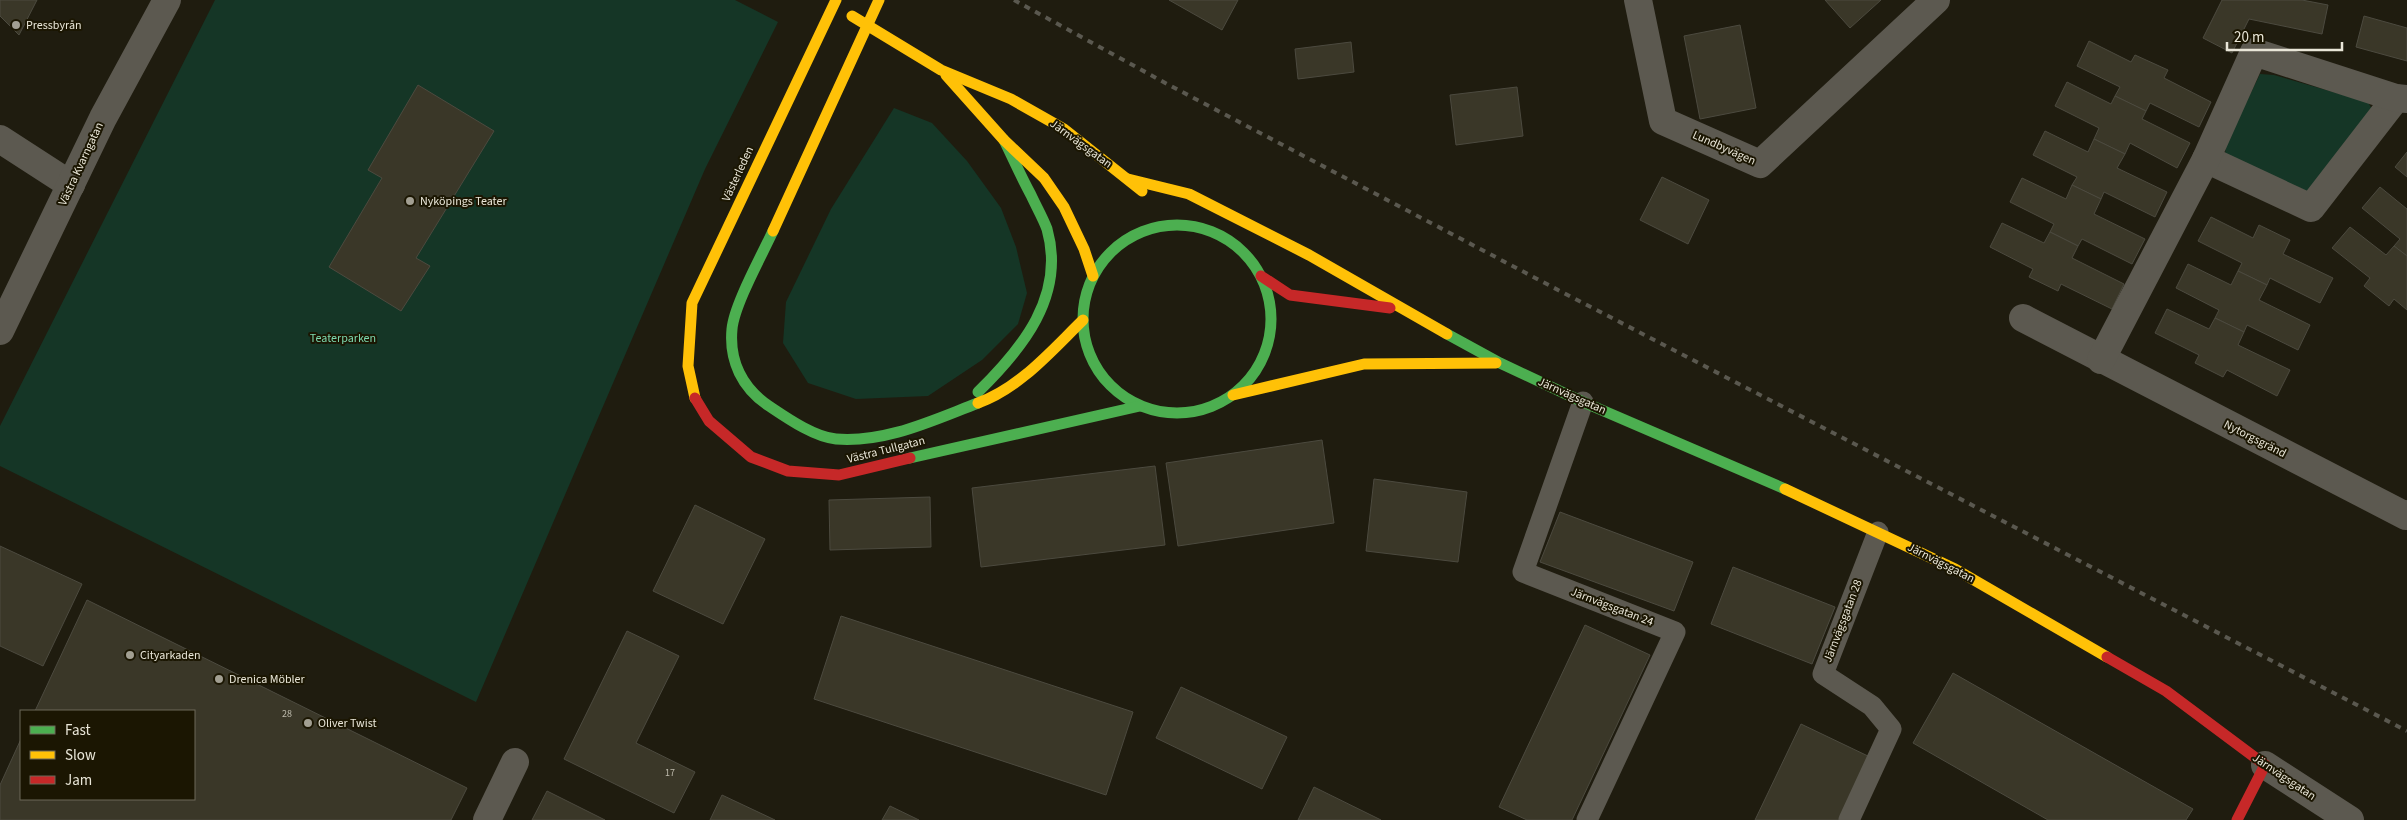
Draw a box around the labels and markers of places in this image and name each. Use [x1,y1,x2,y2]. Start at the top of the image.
place label: Pressbyrån [26,17,82,34]
marker: Pressbyrån [10,19,22,31]
place label: Nyköpings Teater [420,193,507,210]
marker: Nyköpings Teater [404,195,416,207]
place label: Cityarkaden [140,647,200,664]
marker: Cityarkaden [124,649,136,661]
place label: Drenica Möbler [229,671,306,688]
marker: Drenica Möbler [213,673,225,685]
place label: Oliver Twist [318,715,377,732]
marker: Oliver Twist [302,717,314,729]

